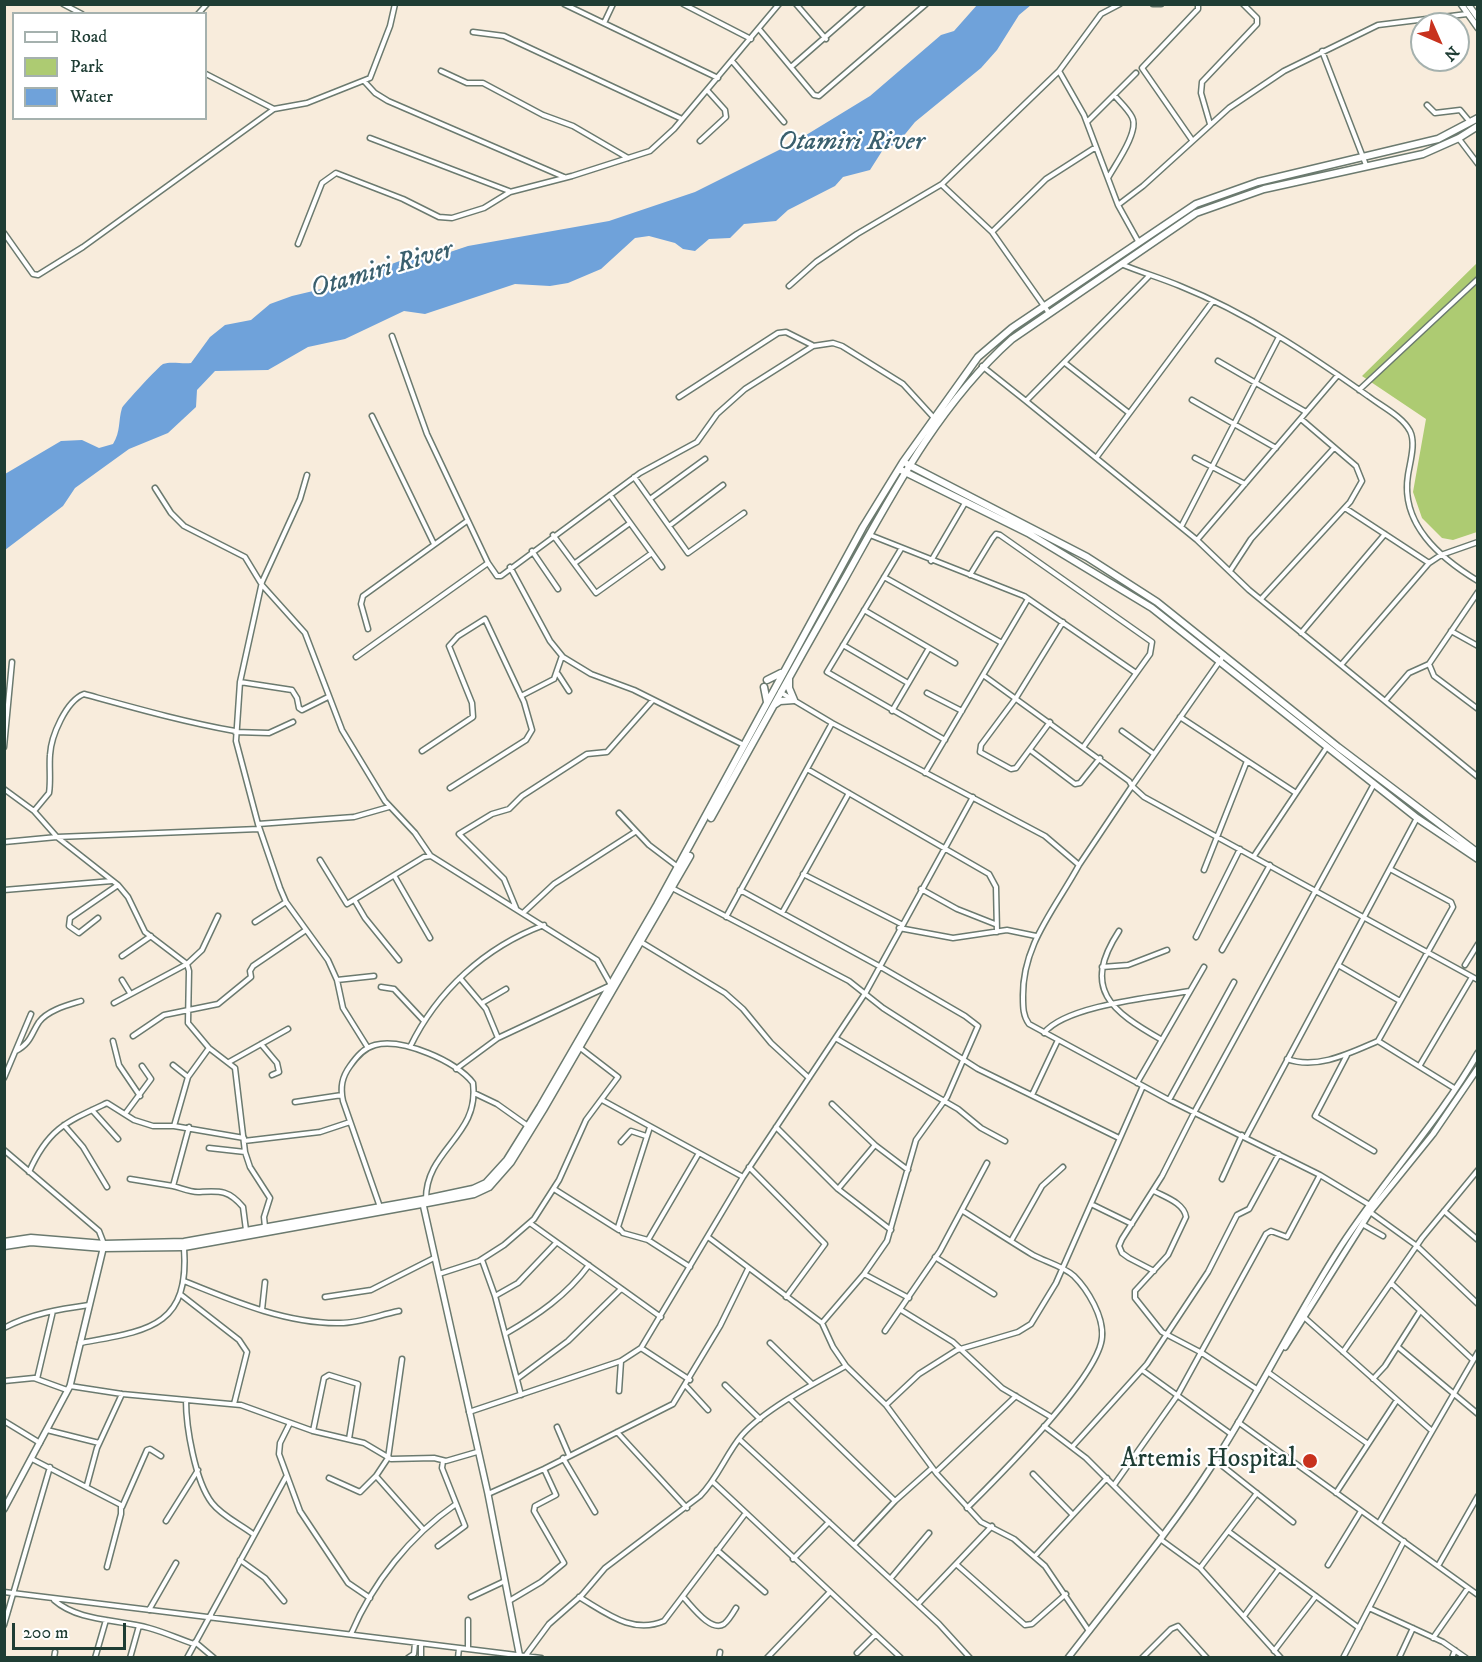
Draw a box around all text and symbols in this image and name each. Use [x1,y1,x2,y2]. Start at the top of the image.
legend [12,12,207,120]
north arrow [1410,12,1470,72]
text: Road [70,26,107,48]
text: N [1440,42,1463,65]
text: Park [70,56,104,78]
text: Water [70,86,113,108]
water label: Otamiri River [778,127,924,159]
water label: Otamiri River [307,235,457,307]
place label: Artemis Hospital [1121,1445,1296,1477]
marker: Artemis Hospital [1301,1452,1319,1470]
scale bar [15,1611,129,1649]
text: 200 m [23,1622,69,1644]

